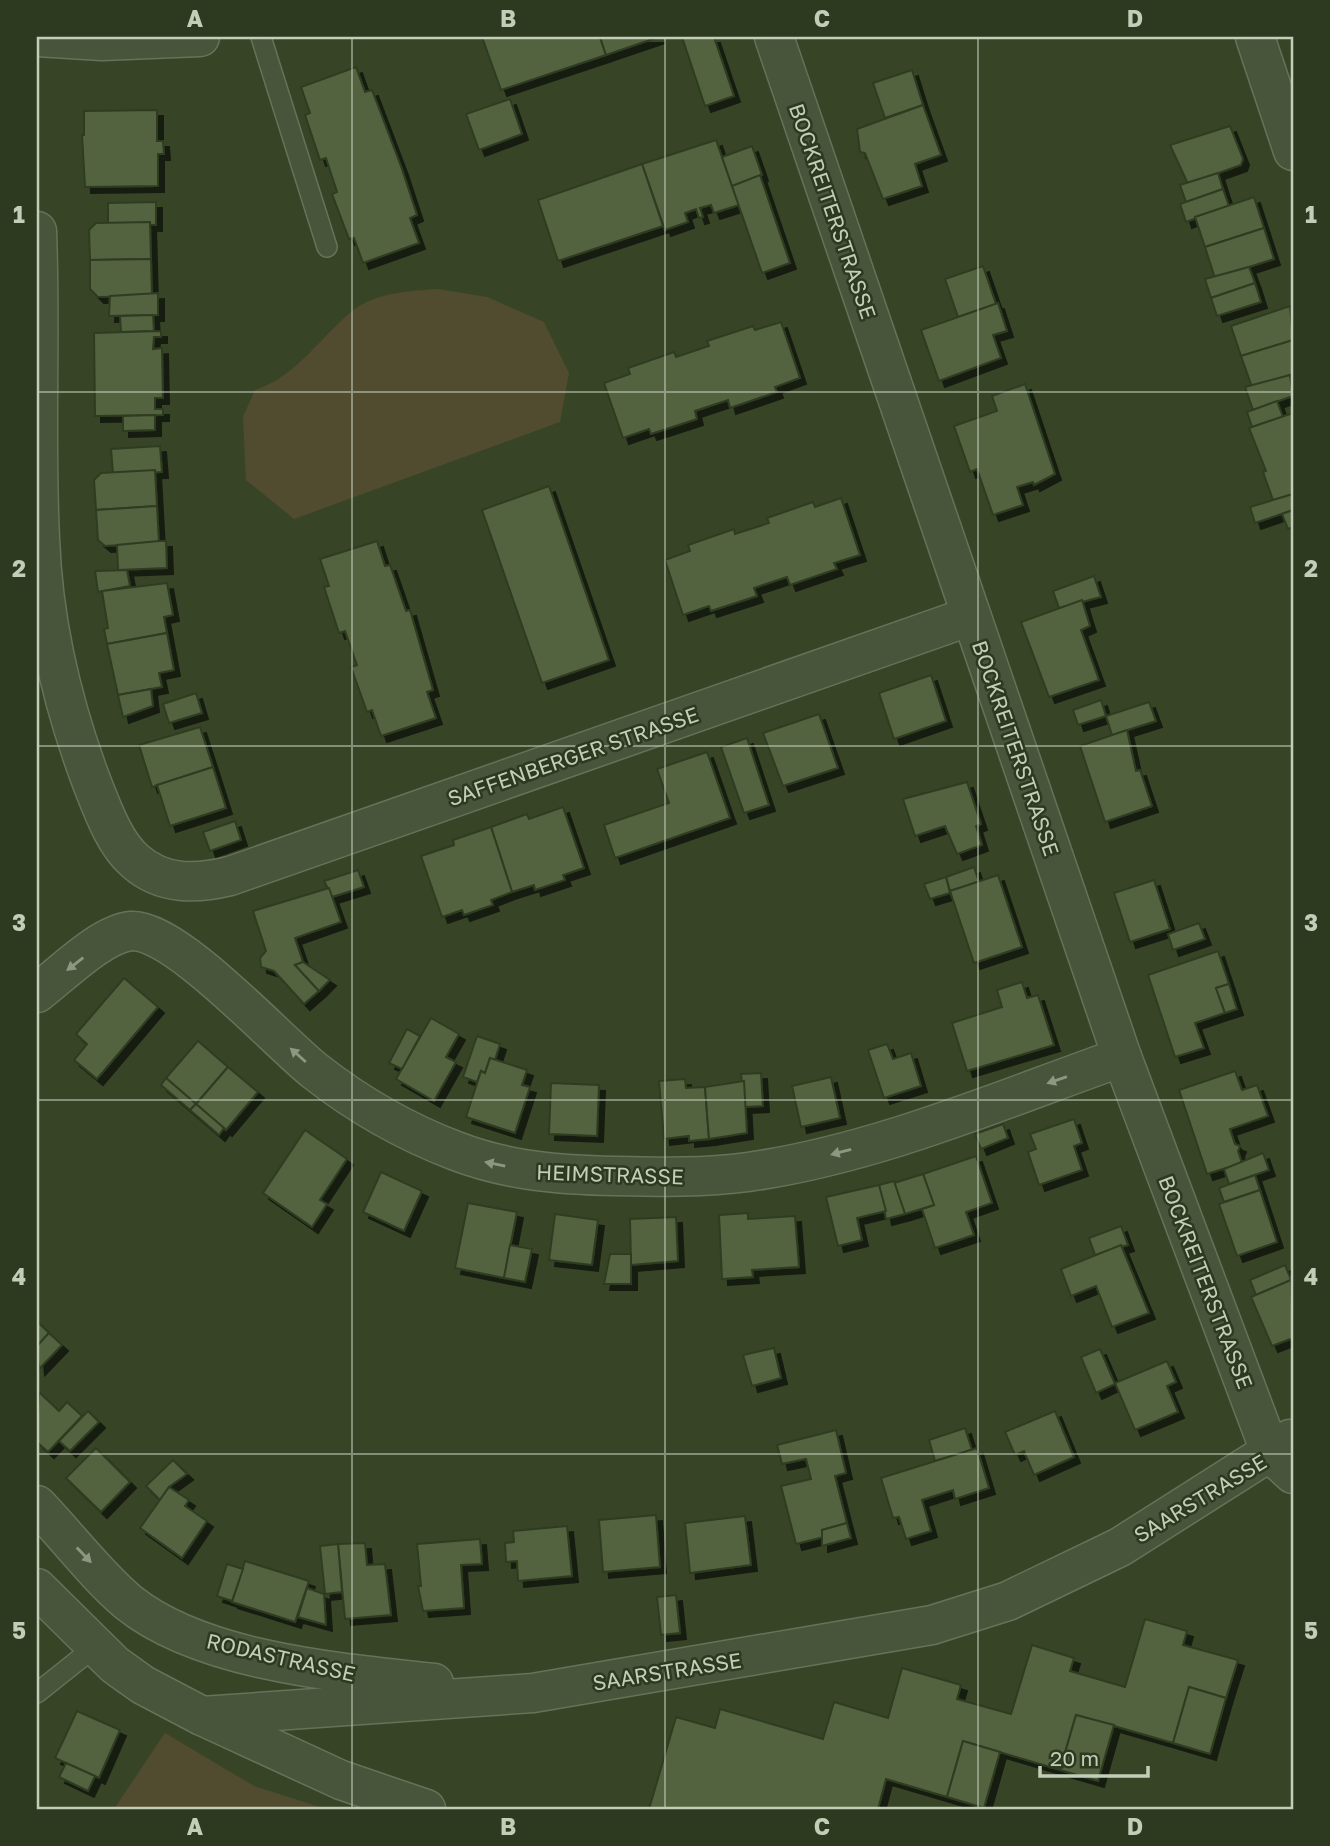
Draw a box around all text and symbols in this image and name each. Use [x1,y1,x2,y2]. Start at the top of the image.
text: A [187,4,204,32]
text: B [500,4,516,32]
text: C [814,4,830,32]
text: D [1127,4,1143,32]
street label: BOCKREITERSTRASSE [784,100,882,322]
text: 1 [13,200,25,228]
text: 1 [1305,200,1317,228]
text: 2 [12,554,26,582]
text: 2 [1304,554,1318,582]
street label: BOCKREITERSTRASSE [967,637,1065,859]
street label: SAFFENBERGER STRASSE [444,701,702,811]
text: 3 [12,908,26,936]
text: 3 [1304,908,1318,936]
one-way arrow [67,956,85,971]
one-way arrow [289,1048,306,1063]
one-way arrow [1047,1075,1068,1086]
one-way arrow [830,1147,852,1158]
one-way arrow [484,1158,506,1169]
street label: HEIMSTRASSE [536,1158,684,1190]
street label: BOCKREITERSTRASSE [1153,1172,1259,1392]
text: 4 [12,1262,26,1290]
text: 4 [1304,1262,1318,1290]
street label: SAARSTRASSE [1129,1448,1271,1548]
one-way arrow [75,1546,92,1563]
text: 5 [12,1616,26,1644]
text: 5 [1304,1616,1318,1644]
street label: RODASTRASSE [204,1627,358,1687]
street label: SAARSTRASSE [591,1646,743,1696]
scale bar [1040,1734,1148,1778]
text: 20 m [1050,1745,1099,1771]
text: A [187,1812,204,1840]
text: B [500,1812,516,1840]
text: C [814,1812,830,1840]
text: D [1127,1812,1143,1840]

